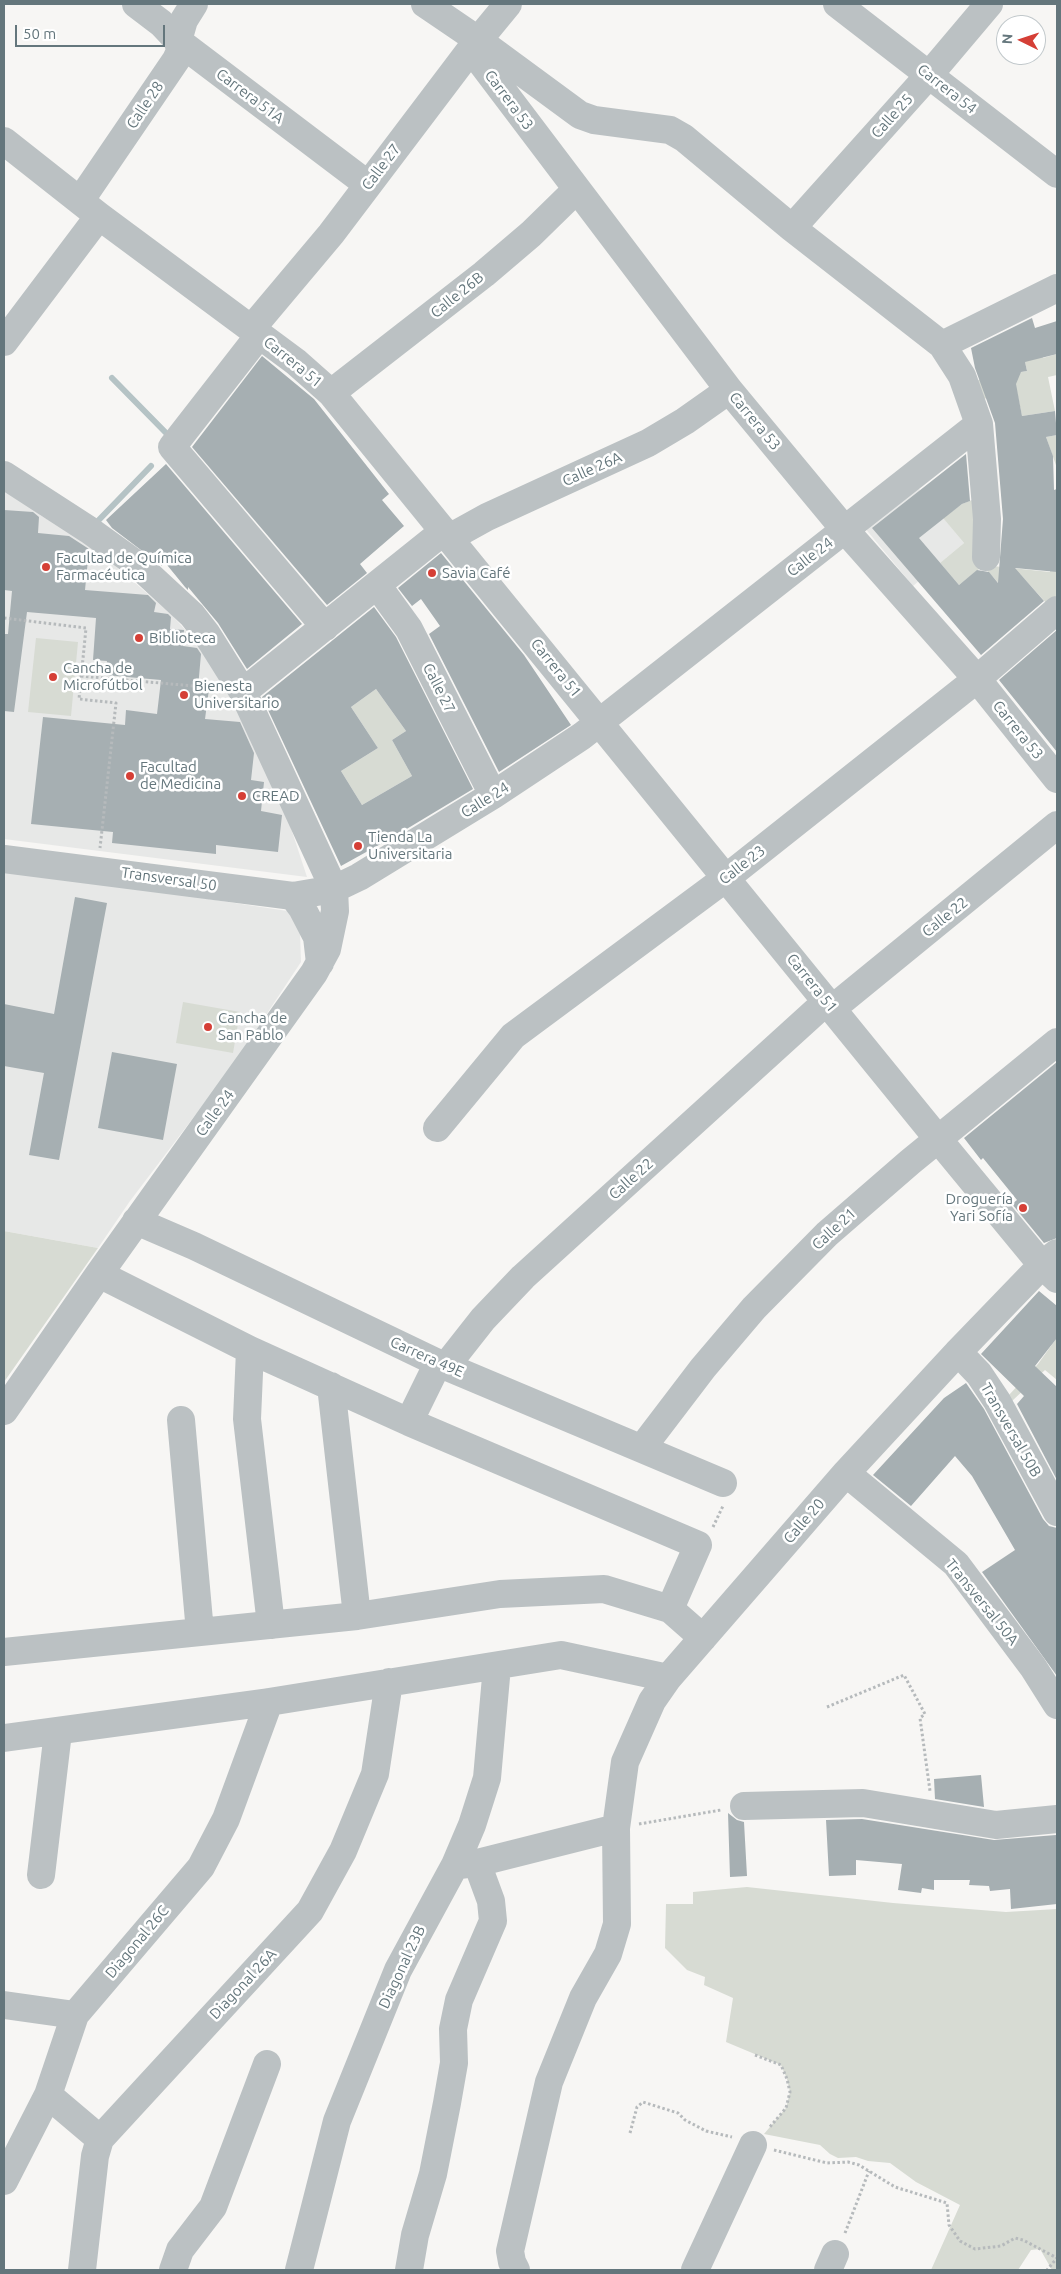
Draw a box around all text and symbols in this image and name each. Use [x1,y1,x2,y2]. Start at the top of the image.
scale bar [18,15,168,47]
north arrow [996,15,1046,65]
text: 50 m [23,25,56,42]
text: N [999,33,1015,45]
street label: Carrera 54 [914,60,980,118]
street label: Carrera 51A [213,65,287,127]
street label: Carrera 53 [481,67,537,133]
street label: Calle 28 [123,78,167,132]
street label: Calle 25 [867,90,917,142]
street label: Calle 27 [358,140,404,194]
street label: Calle 26B [427,268,487,322]
street label: Carrera 51 [260,333,326,391]
street label: Carrera 53 [726,388,784,454]
street label: Calle 26A [559,448,625,490]
street label: Calle 24 [783,533,837,581]
place label: Facultad de Química Farmacéutica [56,549,192,584]
marker: Facultad de Química Farmacéutica [40,561,52,573]
place label: Savia Café [442,564,511,582]
marker: Savia Café [426,567,438,579]
place label: Biblioteca [149,629,216,647]
marker: Biblioteca [133,632,145,644]
street label: Carrera 51 [527,635,585,701]
place label: Cancha de Microfútbol [63,659,143,694]
street label: Calle 27 [419,660,459,716]
marker: Cancha de Microfútbol [47,671,59,683]
place label: Bienesta Universitario [194,677,280,712]
marker: Bienesta Universitario [178,689,190,701]
street label: Carrera 53 [989,697,1047,763]
place label: Facultad de Medicina [140,758,221,793]
marker: Facultad de Medicina [124,770,136,782]
street label: Calle 24 [458,778,512,822]
place label: CREAD [252,787,300,805]
marker: CREAD [236,790,248,802]
place label: Tienda La Universitaria [368,828,452,863]
marker: Tienda La Universitaria [352,840,364,852]
street label: Calle 23 [715,841,769,889]
street label: Transversal 50 [120,863,218,895]
street label: Calle 22 [919,893,971,941]
street label: Carrera 51 [783,950,841,1016]
place label: Cancha de San Pablo [218,1009,287,1044]
marker: Cancha de San Pablo [202,1021,214,1033]
street label: Calle 24 [192,1086,238,1140]
street label: Calle 22 [605,1154,657,1204]
place label: Droguería Yari Sofía [945,1190,1013,1225]
marker: Droguería Yari Sofía [1017,1202,1029,1214]
street label: Calle 21 [808,1204,860,1254]
street label: Carrera 49E [387,1333,467,1381]
street label: Transversal 50B [977,1380,1045,1480]
street label: Calle 20 [780,1495,828,1547]
street label: Transversal 50A [942,1555,1022,1649]
street label: Diagonal 26C [101,1902,173,1982]
street label: Diagonal 23B [375,1923,429,2011]
street label: Diagonal 26A [206,1945,280,2023]

